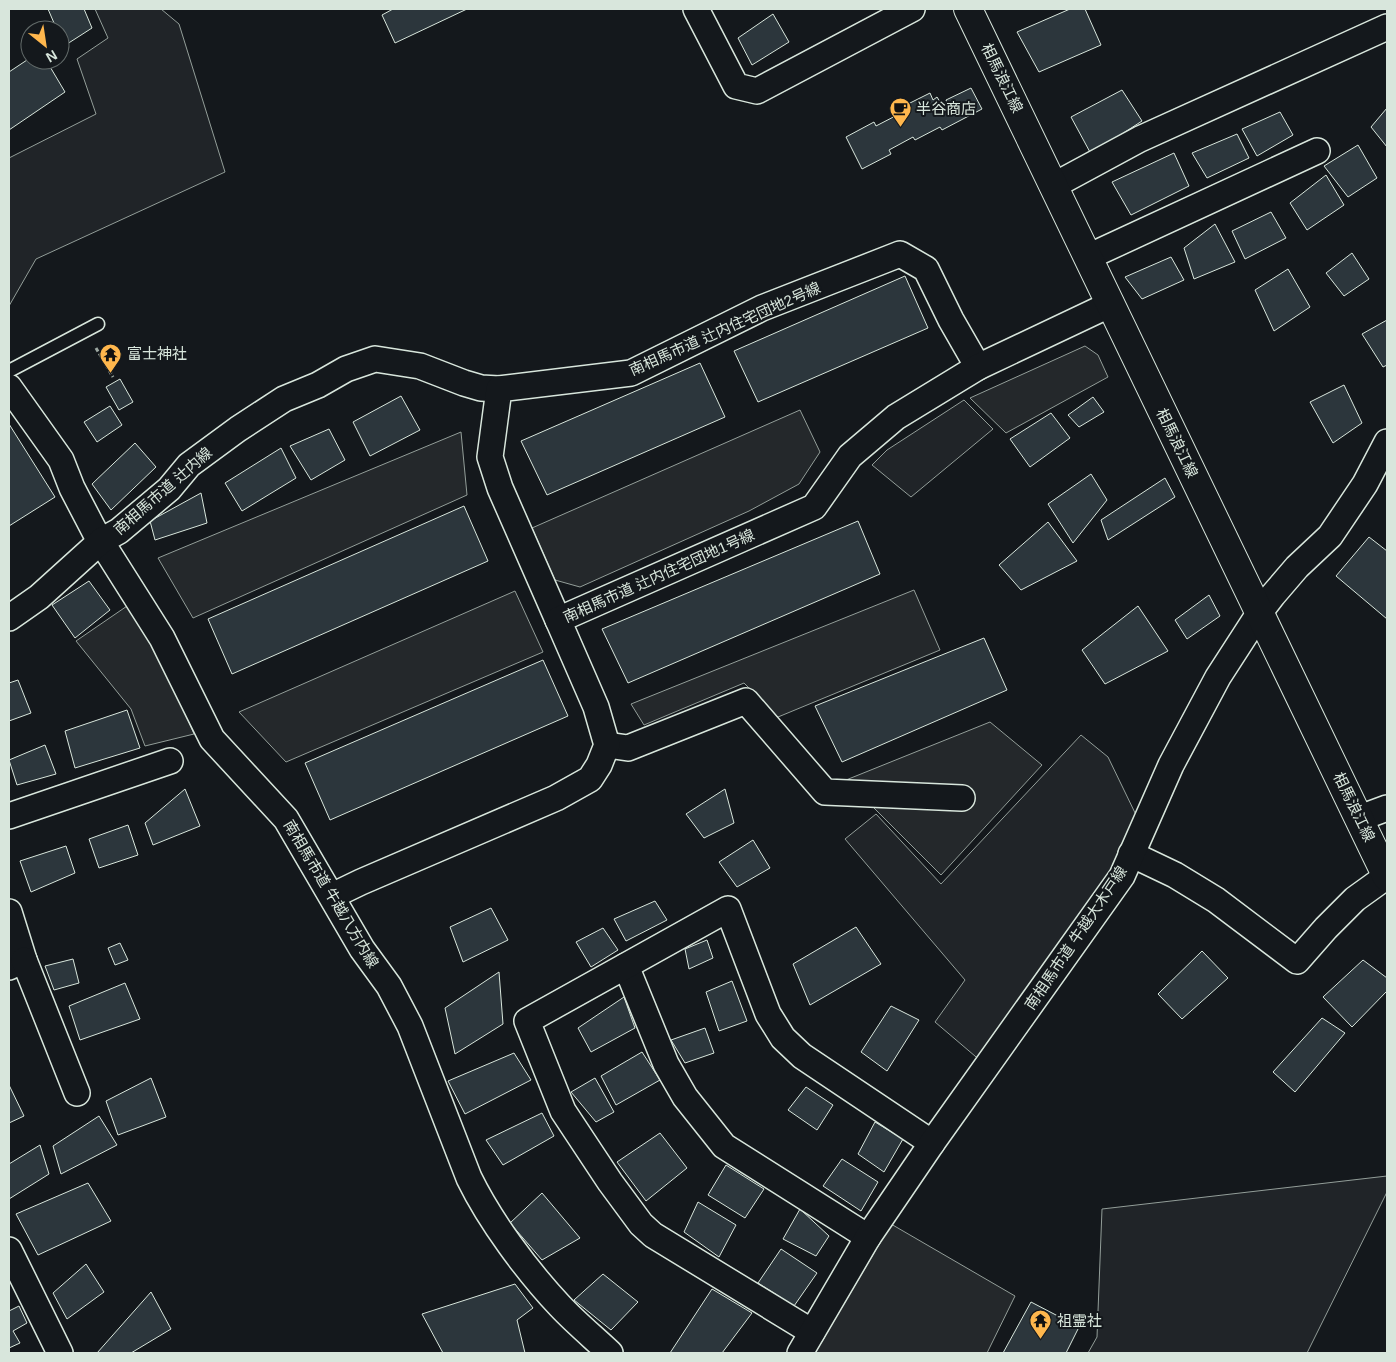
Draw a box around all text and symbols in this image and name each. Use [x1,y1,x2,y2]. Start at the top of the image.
north arrow [20,20,70,70]
street label: 相馬浪江線 [978,40,1027,115]
text: N [43,47,60,66]
cafe icon: 半谷商店 [888,97,912,128]
place label: 半谷商店 [916,100,976,117]
street label: 南相馬市道 辻内住宅団地2号線 [627,279,823,379]
temple icon: 富士神社 [99,342,123,373]
place label: 富士神社 [127,345,187,362]
street label: 相馬浪江線 [1153,405,1202,480]
street label: 南相馬市道 辻内線 [110,443,215,538]
street label: 南相馬市道 辻内住宅団地1号線 [561,526,757,626]
street label: 相馬浪江線 [1330,769,1379,844]
street label: 南相馬市道 牛越八方内線 [281,817,382,971]
street label: 南相馬市道 牛越大木戸線 [1021,863,1130,1013]
temple icon: 祖霊社 [1029,1309,1053,1340]
place label: 祖霊社 [1057,1312,1102,1329]

